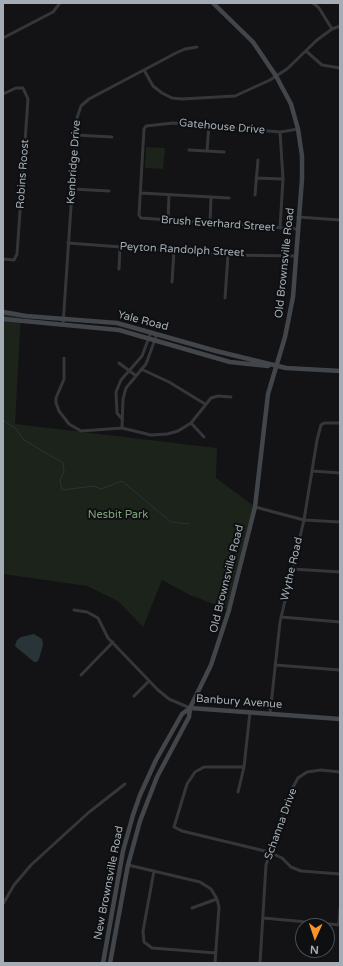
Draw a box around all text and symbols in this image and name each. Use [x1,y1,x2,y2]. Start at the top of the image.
street label: Gatehouse Drive [178,117,266,137]
street label: Kenbridge Drive [64,120,84,204]
street label: Robins Roost [14,139,32,209]
street label: Old Brownsville Road [273,207,297,319]
street label: Brush Everhard Street [160,213,276,235]
street label: Peyton Randolph Street [119,240,245,260]
street label: Yale Road [116,308,170,334]
park label: Nesbit Park [88,508,148,522]
street label: Old Brownsville Road [207,524,247,634]
street label: Wythe Road [278,536,306,602]
street label: Banbury Avenue [195,692,283,712]
street label: Schanna Drive [262,786,300,862]
street label: New Brownsville Road [91,825,127,941]
north arrow [295,918,335,958]
text: N [310,943,319,956]

